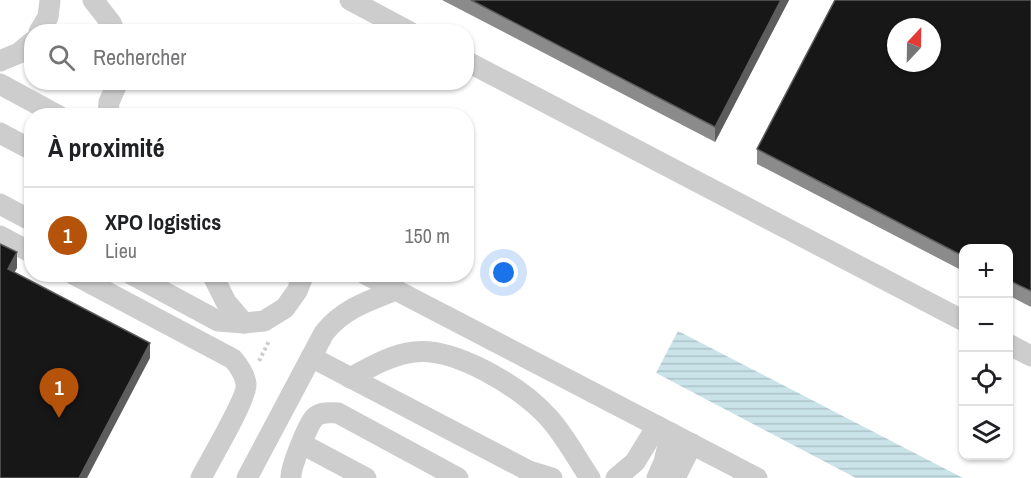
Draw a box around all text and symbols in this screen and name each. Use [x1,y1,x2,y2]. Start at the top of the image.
north arrow [887,18,941,72]
search box [24,24,474,90]
icon: search [45,41,78,74]
text: Rechercher [93,42,186,72]
text: À proximité [48,130,165,165]
text: XPO logistics [105,207,221,237]
text: 1 [63,222,72,249]
text: 150 m [404,222,450,249]
text: Lieu [105,237,137,264]
map controls [959,244,1013,460]
button: + [959,244,1013,298]
your location [489,258,518,287]
button: − [959,298,1013,352]
button: locate [959,352,1013,406]
pin: 1 [40,368,78,418]
button: layers [959,406,1013,460]

